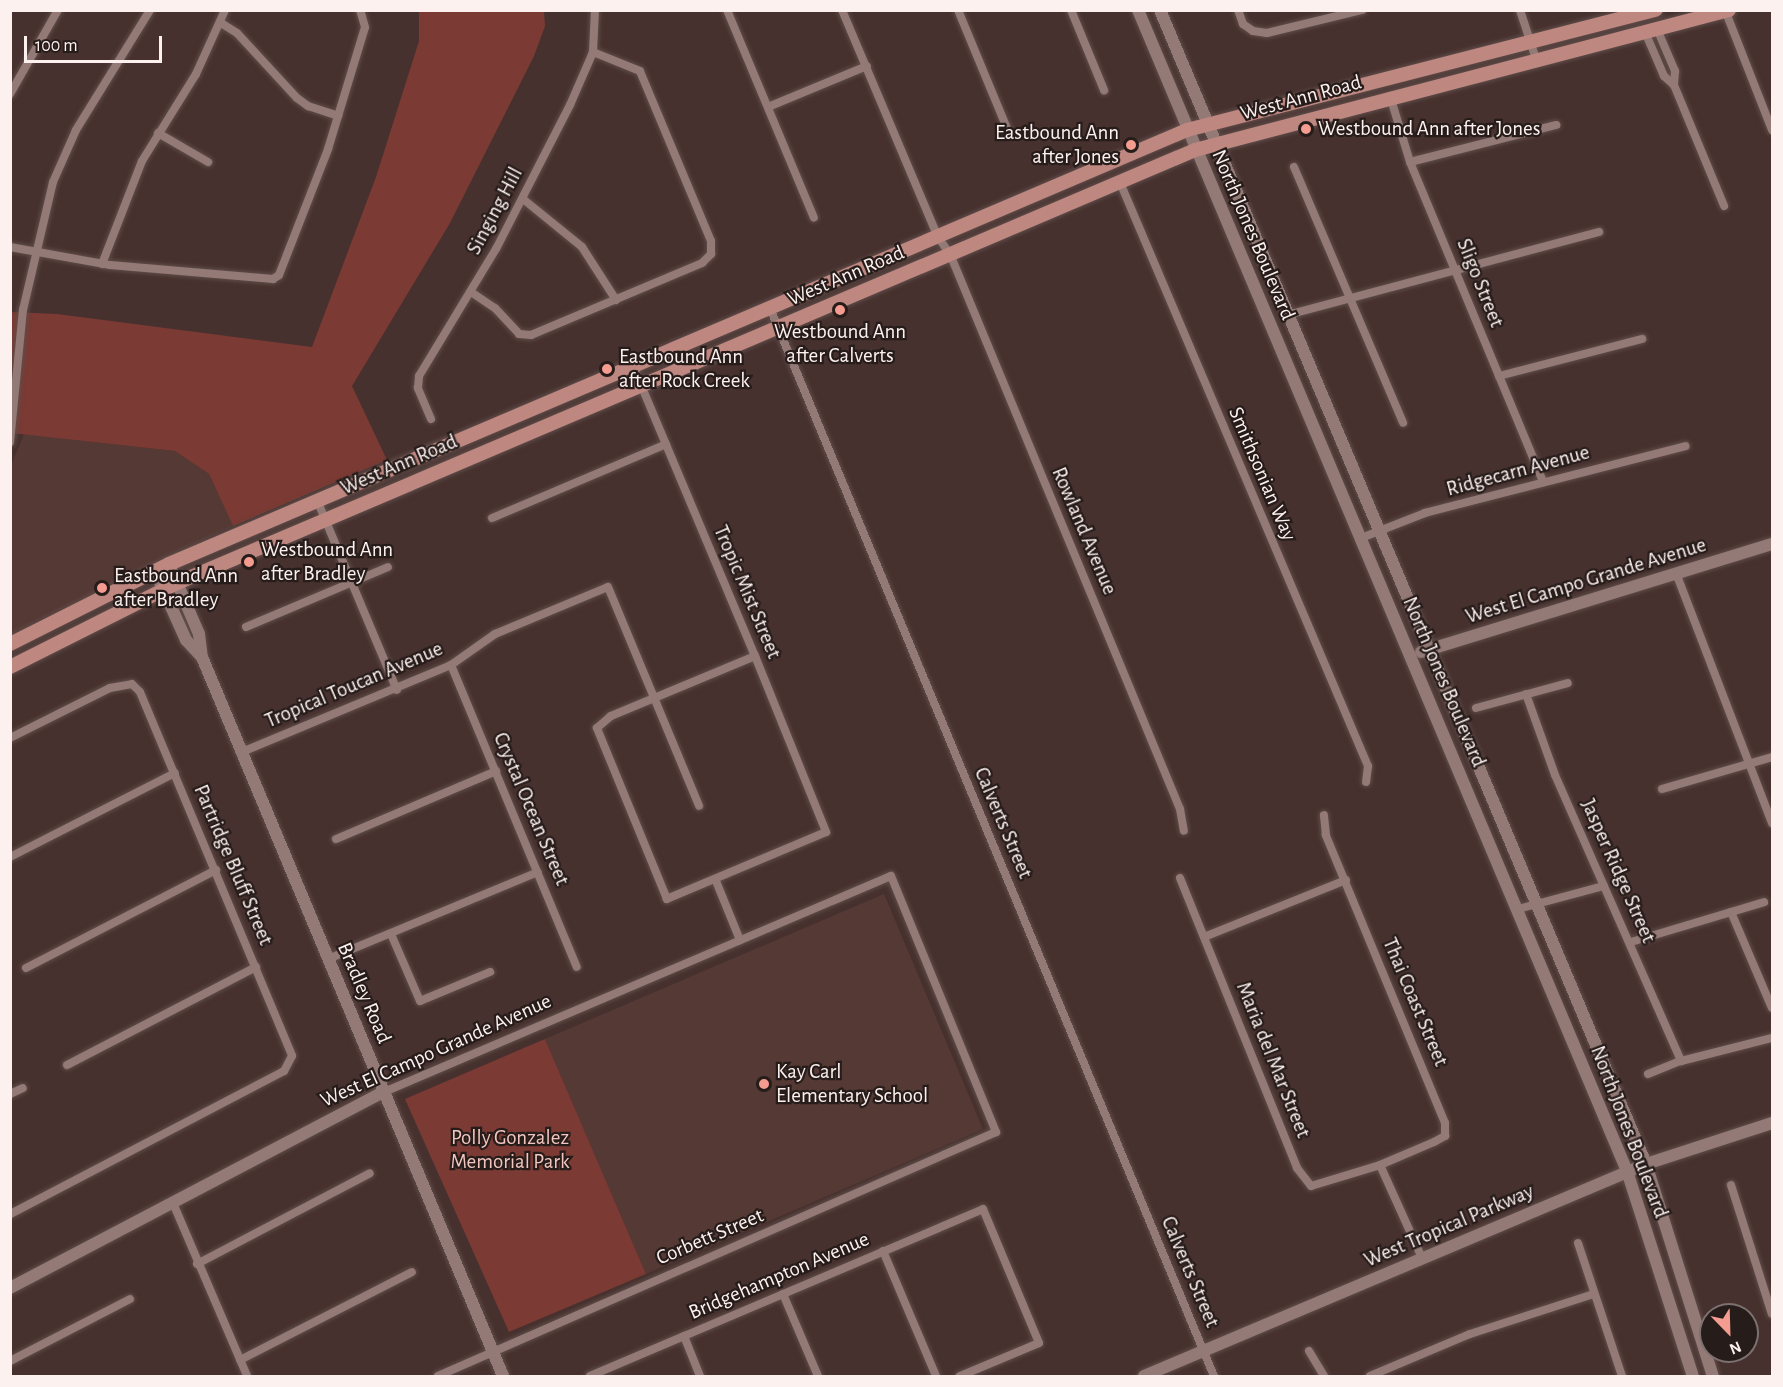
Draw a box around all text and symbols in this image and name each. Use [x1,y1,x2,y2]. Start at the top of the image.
scale bar [27,24,165,62]
text: 100 m [35,37,78,55]
street label: West Ann Road [1238,70,1364,126]
place label: Westbound Ann after Jones [1318,116,1540,142]
place label: Eastbound Ann after Jones [995,120,1119,170]
marker: Westbound Ann after Jones [1299,122,1313,136]
marker: Eastbound Ann after Jones [1124,138,1138,152]
street label: North Jones Boulevard [1206,146,1300,324]
street label: Singing Hill [461,163,529,259]
street label: Sligo Street [1451,235,1509,331]
street label: West Ann Road [784,240,908,312]
marker: Westbound Ann after Calverts [833,303,847,317]
place label: Westbound Ann after Calverts [774,319,906,369]
place label: Eastbound Ann after Rock Creek [619,344,750,394]
marker: Eastbound Ann after Rock Creek [600,362,614,376]
street label: Smithsonian Way [1223,403,1301,545]
street label: West Ann Road [337,429,461,501]
street label: Ridgecarn Avenue [1444,440,1592,502]
street label: Rowland Avenue [1046,463,1122,599]
street label: Tropic Mist Street [708,522,786,662]
street label: West El Campo Grande Avenue [1463,532,1709,630]
place label: Westbound Ann after Bradley [261,537,393,587]
marker: Westbound Ann after Bradley [242,555,256,569]
place label: Eastbound Ann after Bradley [114,563,238,613]
marker: Eastbound Ann after Bradley [95,581,109,595]
street label: North Jones Boulevard [1397,593,1491,771]
street label: Tropical Toucan Avenue [261,636,447,734]
street label: Crystal Ocean Street [487,729,575,889]
street label: Calverts Street [968,764,1038,882]
street label: Partridge Bluff Street [188,781,278,949]
street label: Jasper Ridge Street [1575,795,1661,947]
street label: Thai Coast Street [1377,934,1453,1070]
street label: Bradley Road [331,939,397,1047]
street label: Maria del Mar Street [1230,978,1316,1142]
street label: West El Campo Grande Avenue [317,989,555,1113]
street label: North Jones Boulevard [1585,1042,1673,1222]
place label: Kay Carl Elementary School [776,1059,928,1109]
marker: Kay Carl Elementary School [757,1077,771,1091]
park label: Polly Gonzalez Memorial Park [450,1125,570,1175]
street label: West Tropical Parkway [1360,1179,1538,1273]
street label: Corbett Street [653,1203,767,1271]
street label: Calverts Street [1155,1213,1225,1331]
street label: Bridgehampton Avenue [685,1227,873,1325]
north arrow [1699,1303,1759,1363]
text: N [1727,1338,1743,1357]

